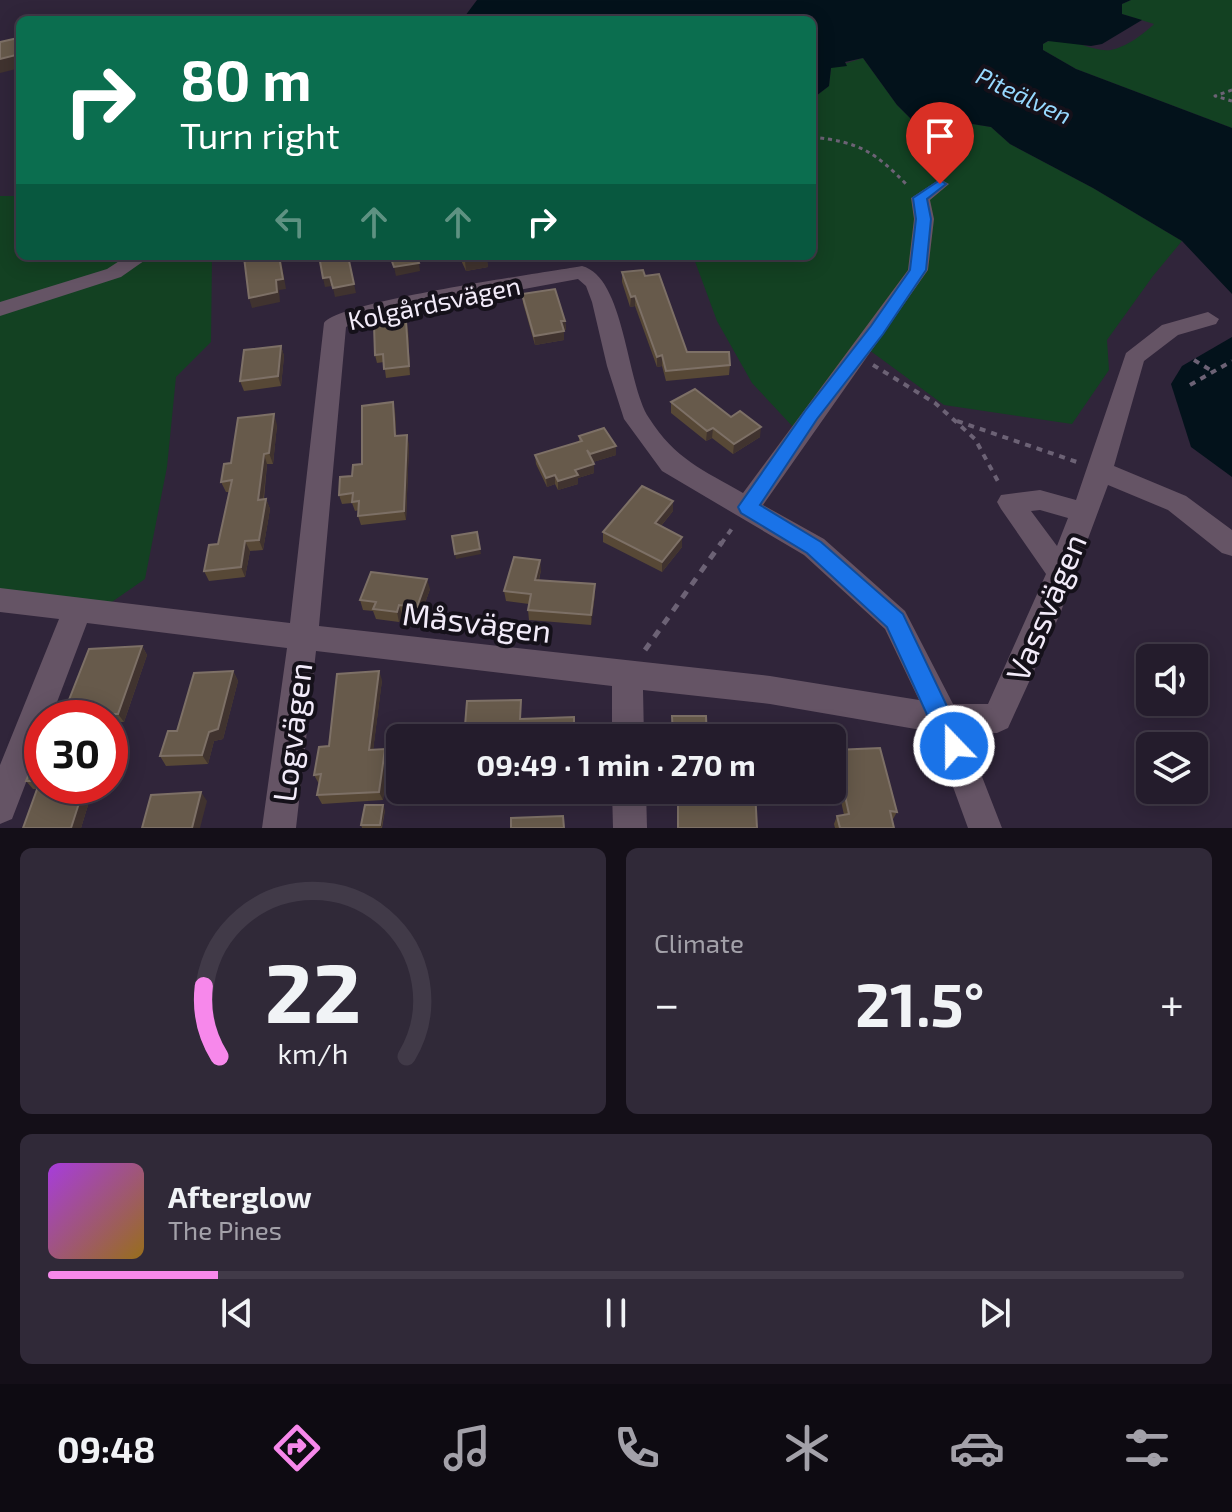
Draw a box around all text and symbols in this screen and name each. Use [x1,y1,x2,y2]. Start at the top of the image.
text: 80 m [180,45,312,112]
icon: right [48,48,152,152]
water label: Piteälven [972,60,1076,130]
pin [906,102,974,184]
text: Turn right [180,113,340,156]
icon: arrive [918,114,962,158]
icon: left [268,200,312,244]
icon: ahead [352,200,396,244]
icon: ahead [436,200,480,244]
icon: right [520,200,564,244]
street label: Kolgårdsvägen [345,269,523,335]
street label: Vassvägen [997,528,1093,686]
street label: Måsvägen [400,593,554,649]
map controls [1136,644,1208,804]
button: sound [1136,644,1208,716]
street label: Logvägen [264,660,318,804]
speed limit sign: 30 [24,700,128,804]
position arrow [912,704,996,788]
button: layers [1136,732,1208,804]
text: 09:49 · 1 min · 270 m [476,746,756,782]
text: Climate [654,927,744,958]
text: 22 [265,940,361,1040]
text: 21.5° [855,967,984,1039]
text: − [654,976,680,1029]
text: + [1160,976,1184,1029]
text: km/h [278,1035,348,1070]
text: Afterglow [168,1178,312,1214]
text: The Pines [168,1214,282,1245]
icon: previous [215,1291,259,1335]
icon: pause [594,1291,638,1335]
icon: next [973,1291,1017,1335]
icon: directions [269,1420,325,1476]
icon: music [439,1420,495,1476]
icon: phone [609,1420,665,1476]
icon: climate [779,1420,835,1476]
icon: car [949,1420,1005,1476]
icon: filters [1119,1420,1175,1476]
text: 09:48 [57,1427,156,1470]

